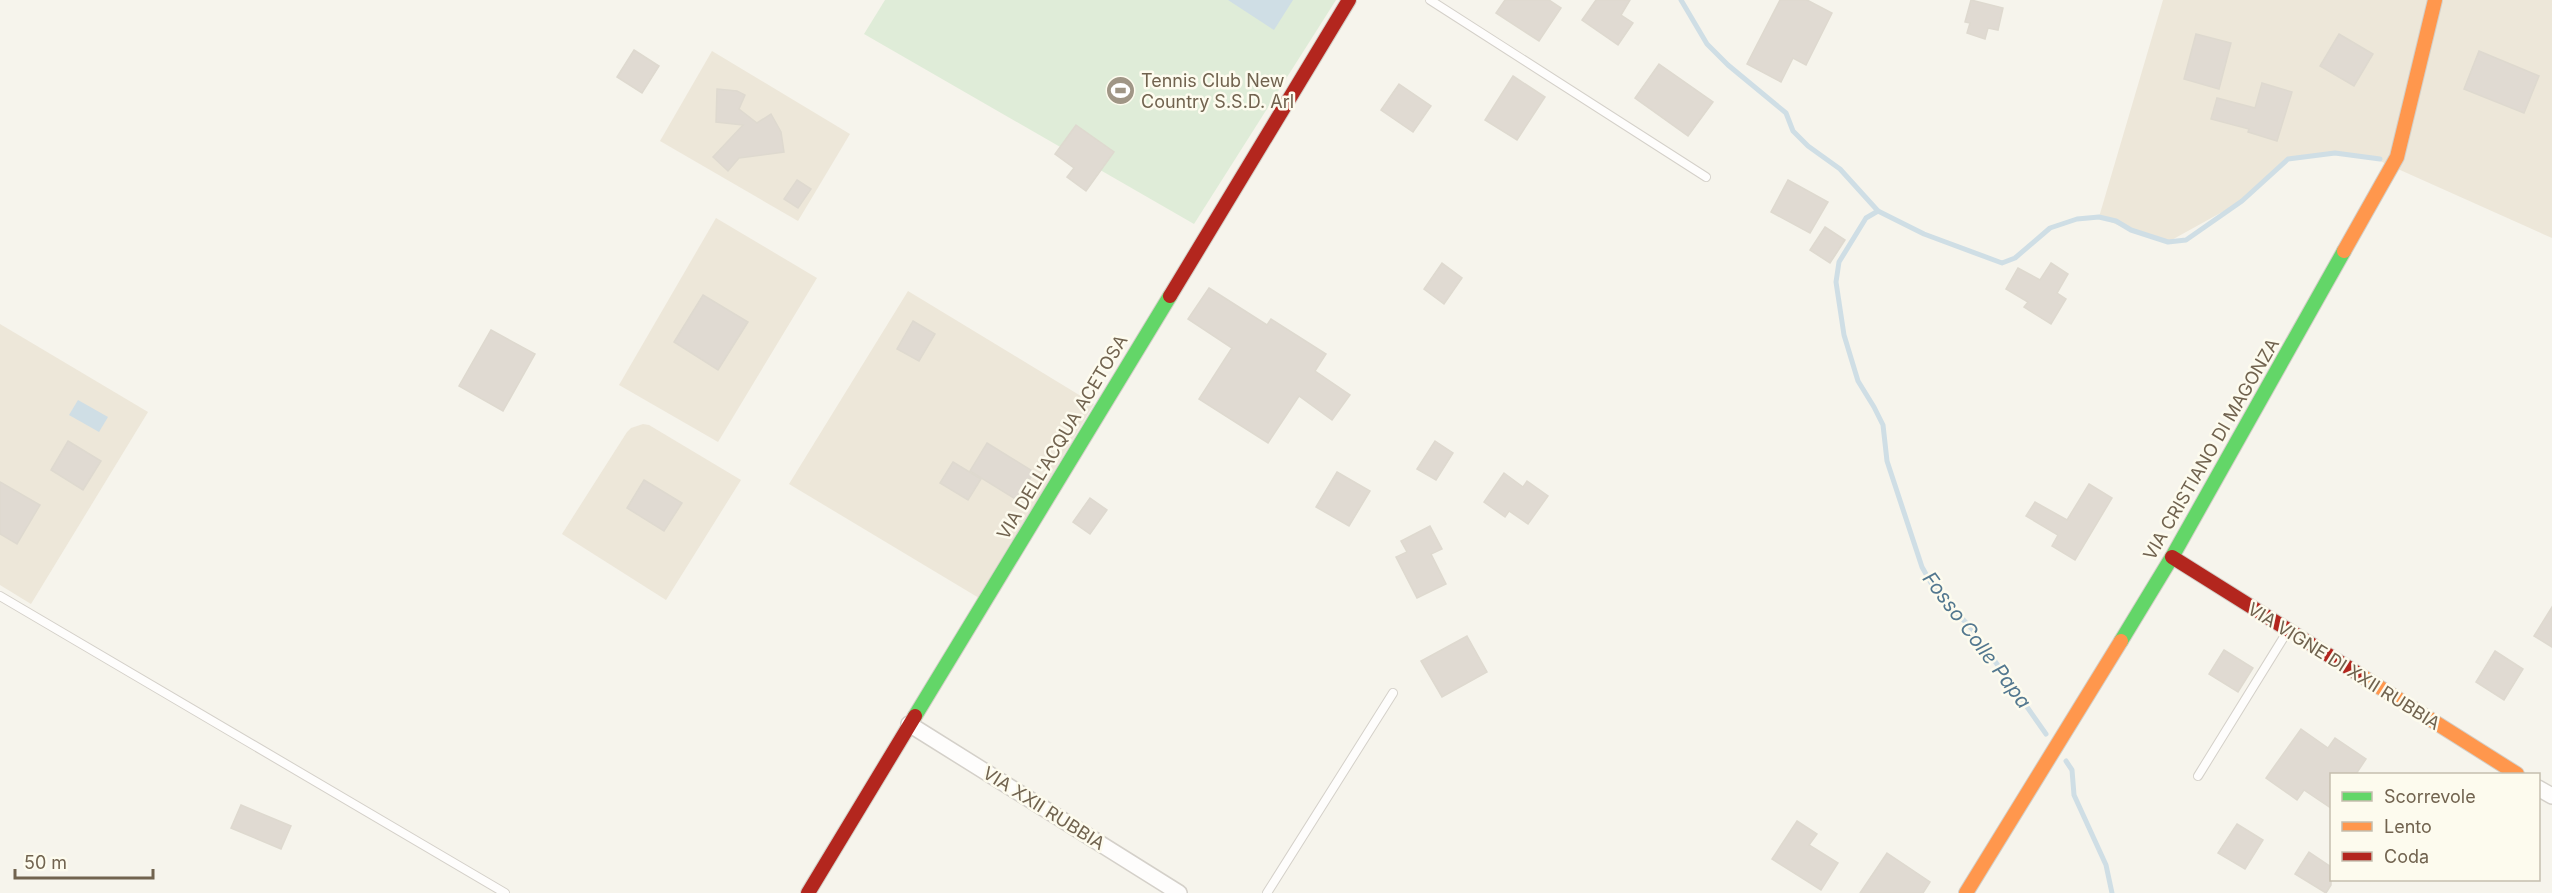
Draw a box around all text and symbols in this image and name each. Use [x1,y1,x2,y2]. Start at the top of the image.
place label: Tennis Club New Country S.S.D. Arl [1141,70,1294,112]
sports icon: Tennis Club New Country S.S.D. Arl [1104,74,1136,106]
street label: VIA DELL'ACQUA ACETOSA [992,331,1132,543]
street label: VIA CRISTIANO DI MAGONZA [2139,334,2283,564]
water label: Fosso Colle Papa [1918,567,2036,713]
street label: VIA VIGNE DI XXII RUBBIA [2244,598,2444,734]
street label: VIA XXII RUBBIA [979,762,1109,854]
legend [2330,773,2540,881]
text: Scorrevole [2384,786,2476,807]
text: Lento [2384,816,2432,837]
scale bar [15,842,153,880]
text: Coda [2384,846,2429,867]
text: 50 m [24,852,67,873]

